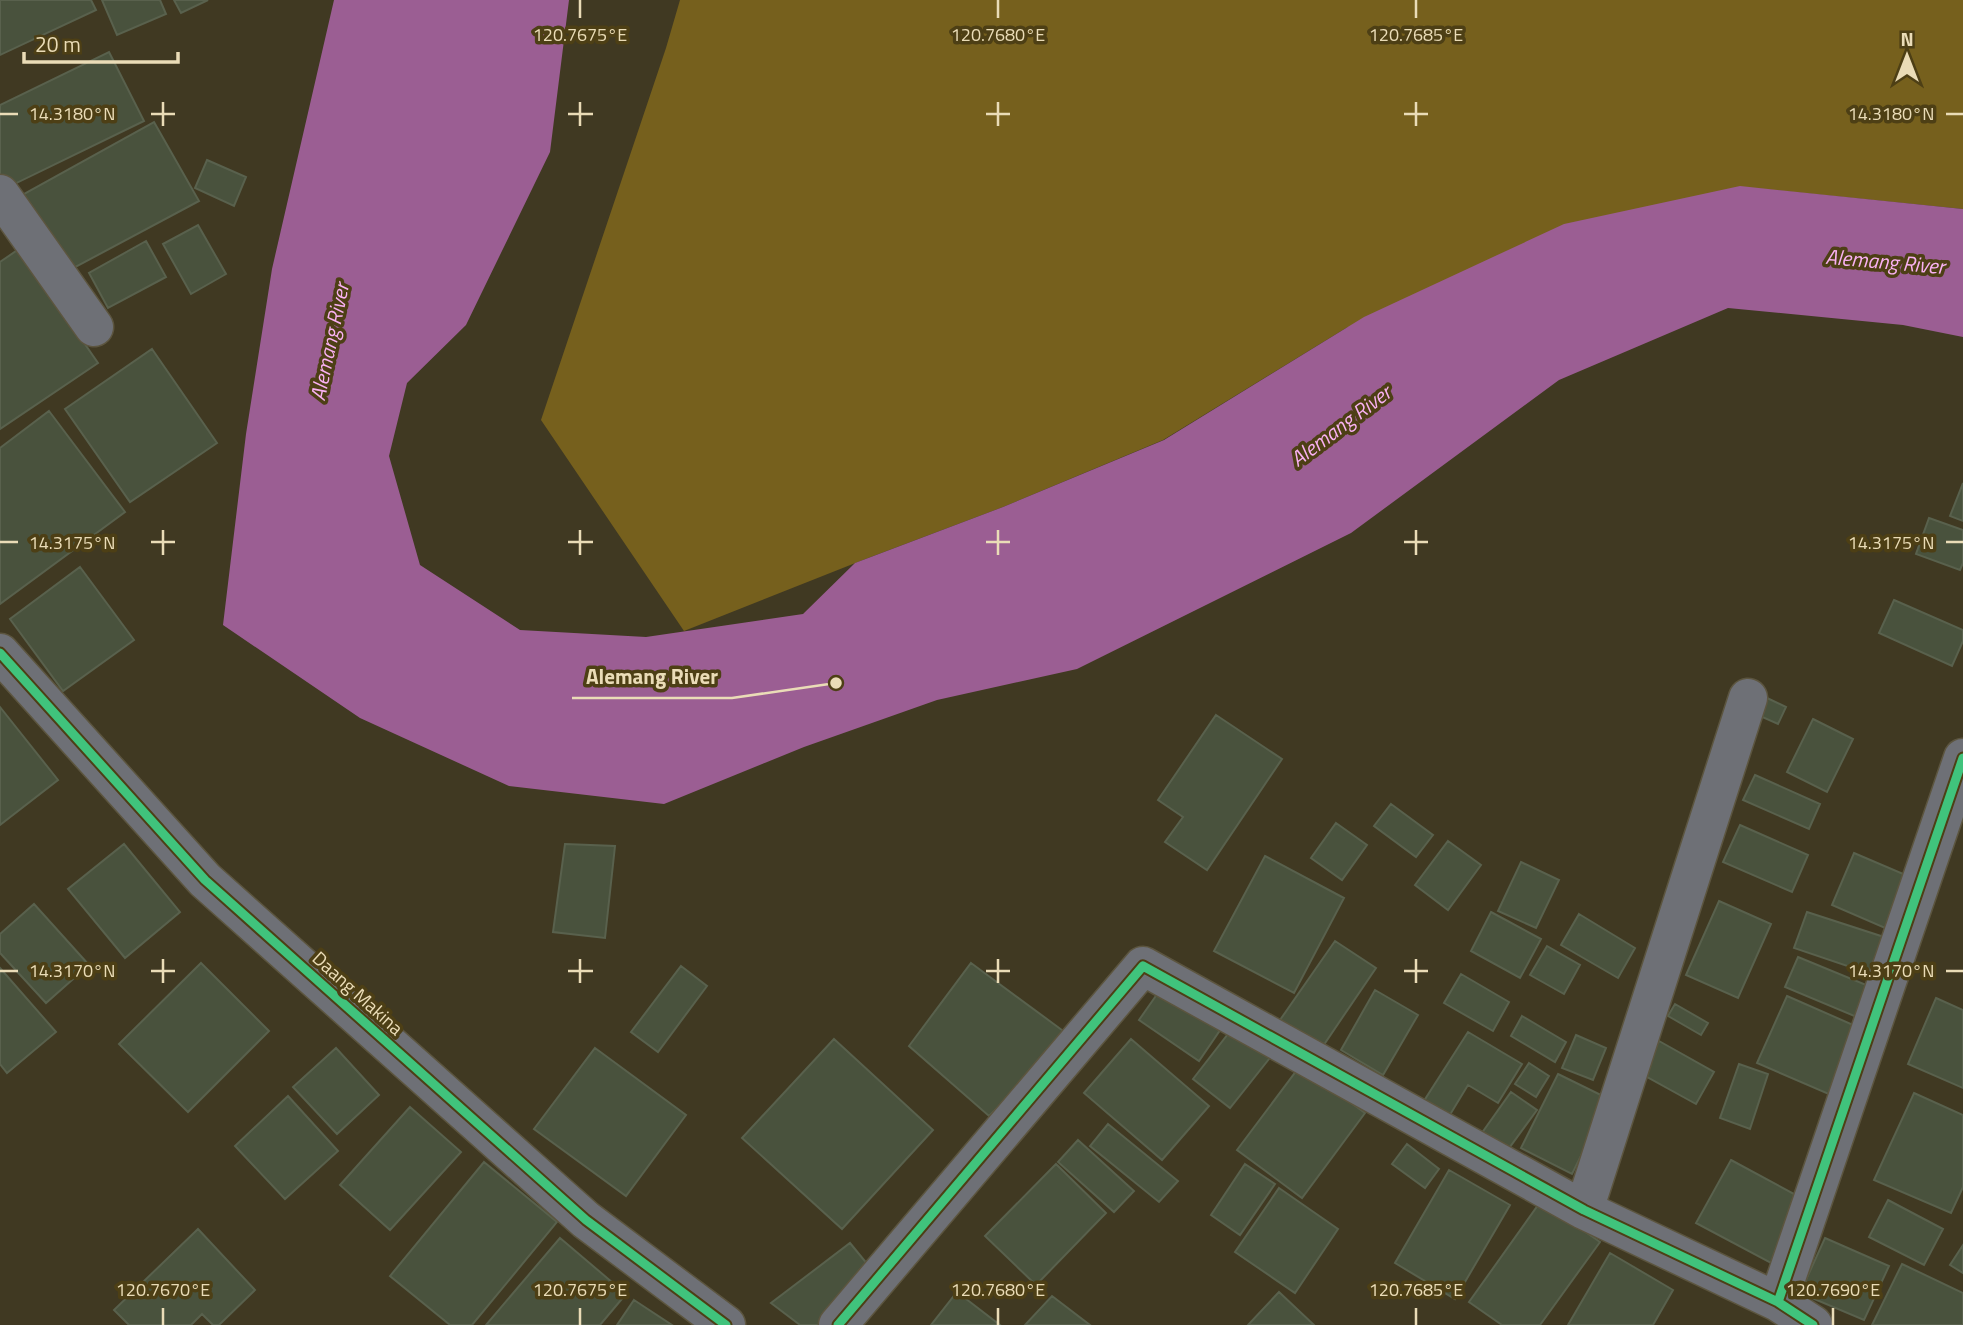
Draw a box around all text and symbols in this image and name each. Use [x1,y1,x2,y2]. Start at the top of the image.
scale bar [24,21,178,65]
text: 120.7675°E [533,21,627,48]
text: 120.7680°E [951,21,1045,48]
text: 120.7685°E [1369,21,1463,48]
north arrow [1872,21,1942,91]
text: N [1900,24,1914,53]
text: 20 m [35,28,81,60]
text: 14.3180°N [29,100,115,127]
text: 14.3180°N [1848,100,1934,127]
water label: Alemang River [1824,240,1948,282]
water label: Alemang River [301,278,358,403]
water label: Alemang River [1283,375,1400,474]
text: 14.3175°N [29,529,115,556]
text: 14.3175°N [1848,529,1934,556]
callout: Alemang River [572,656,732,698]
text: Alemang River [586,660,718,692]
street label: Daang Makina [306,944,411,1042]
text: 14.3170°N [29,957,115,984]
text: 14.3170°N [1848,957,1934,984]
text: 120.7670°E [116,1276,210,1303]
text: 120.7675°E [533,1276,627,1303]
text: 120.7680°E [951,1276,1045,1303]
text: 120.7685°E [1369,1276,1463,1303]
text: 120.7690°E [1786,1276,1880,1303]

